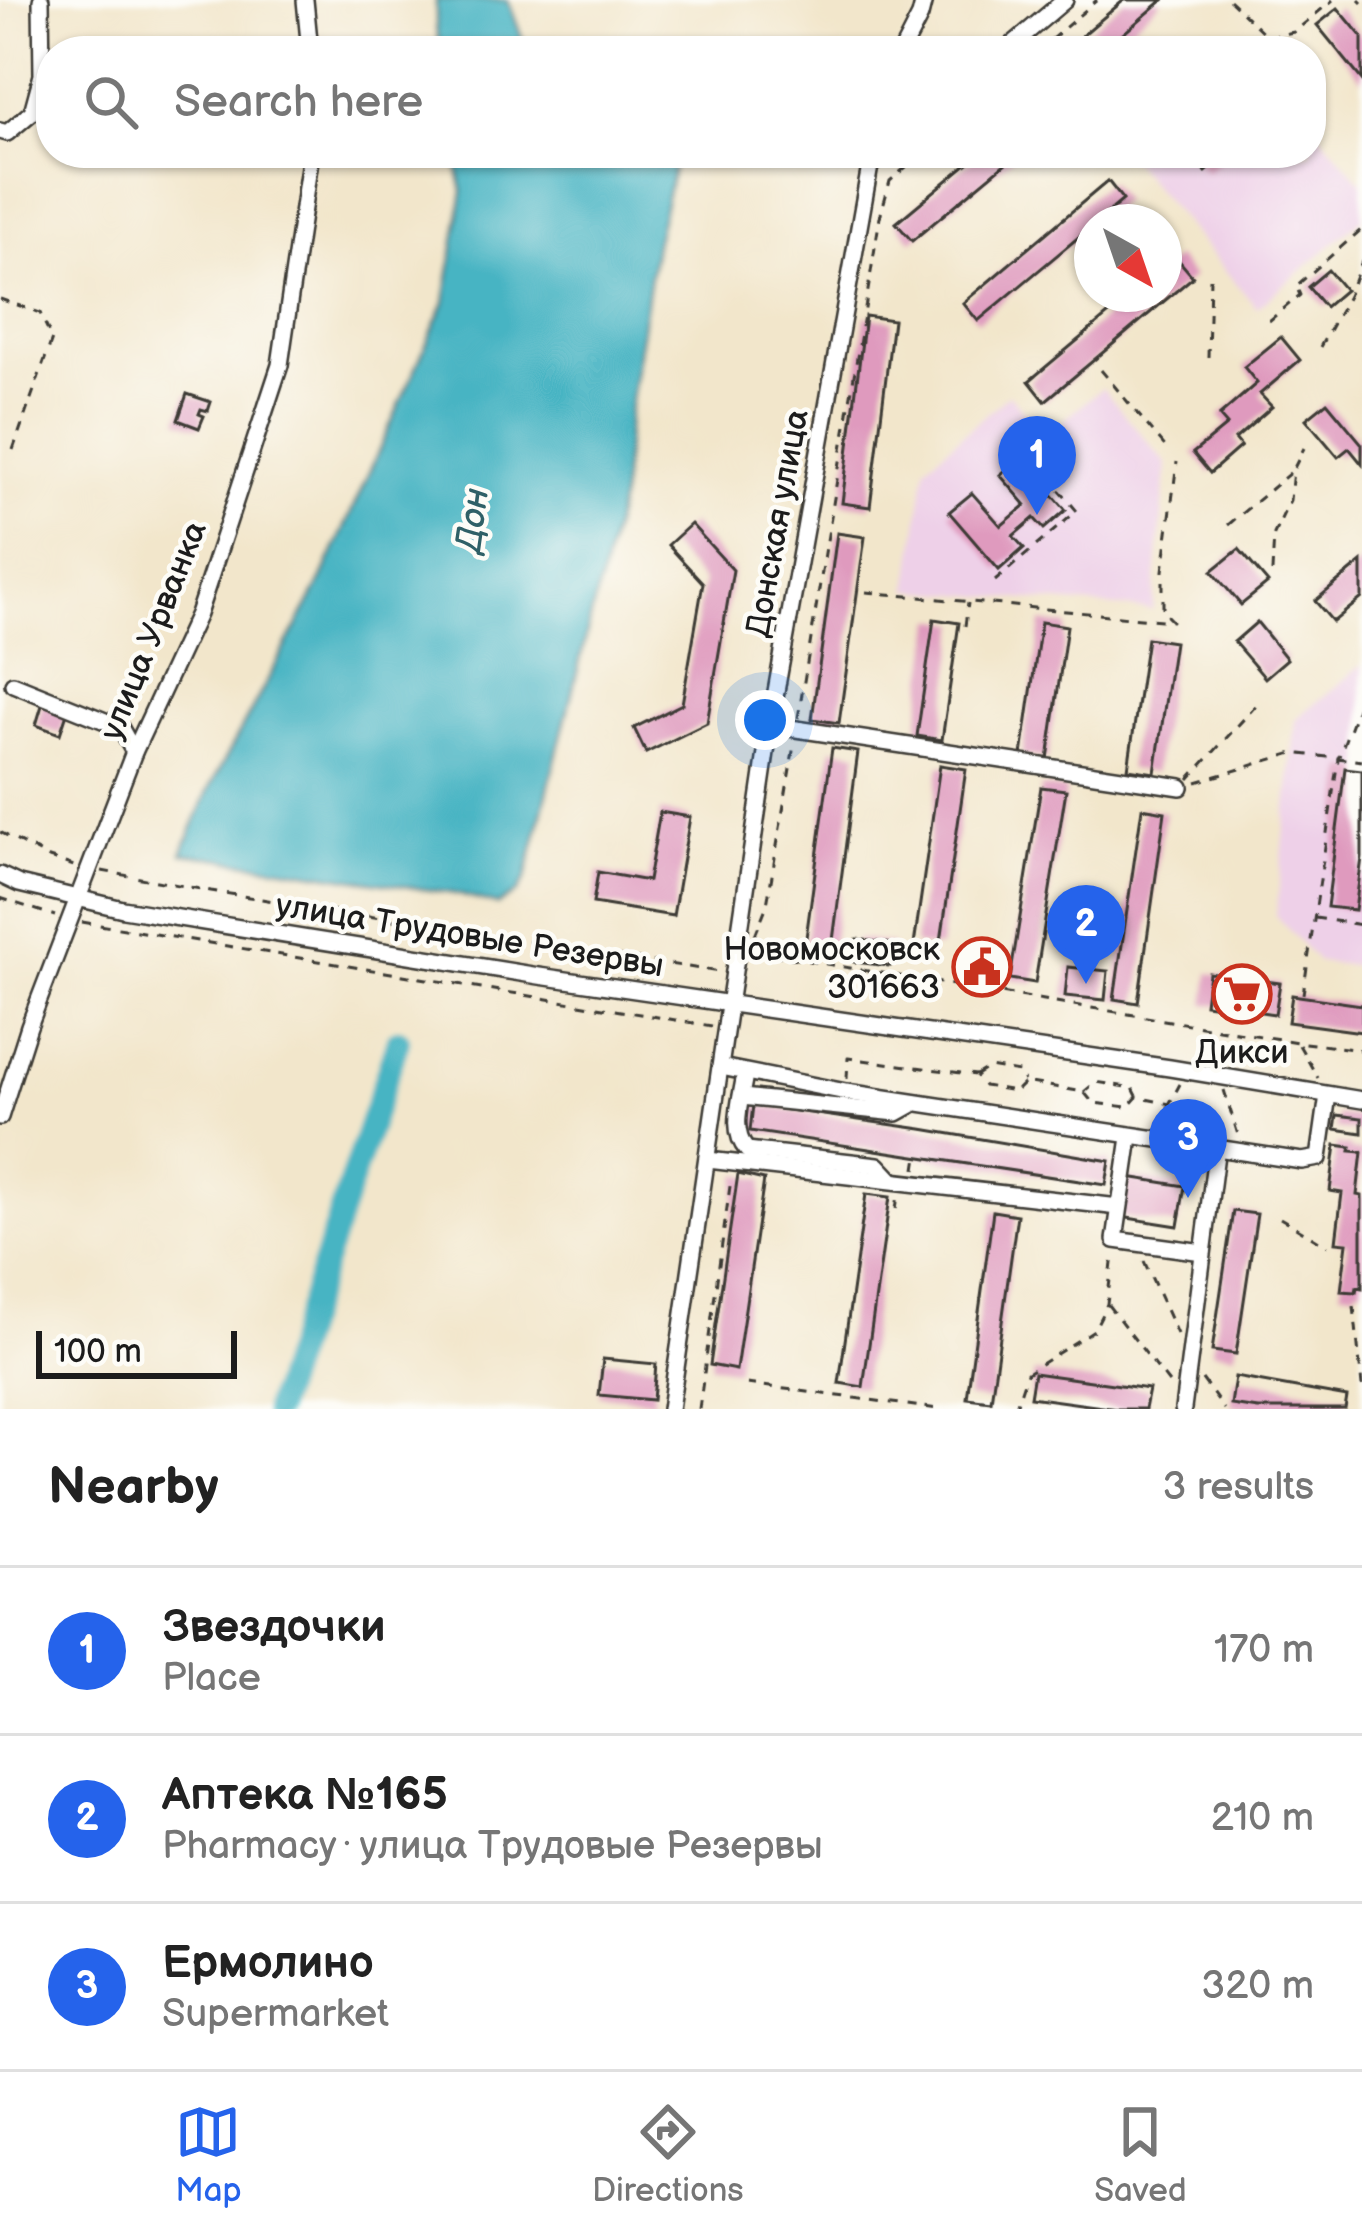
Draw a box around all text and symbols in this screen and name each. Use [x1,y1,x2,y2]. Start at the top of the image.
search box [36,36,1326,168]
icon: search [78,69,144,135]
text: Search here [174,75,423,130]
north arrow [1074,204,1182,312]
street label: Донская улица [738,406,818,640]
pin: 1 [998,416,1076,515]
water label: Дон [447,485,499,557]
street label: улица Урванка [92,516,216,746]
your location [735,690,795,750]
pin: 2 [1047,885,1125,984]
street label: улица Трудовые Резервы [273,886,666,986]
place label: Новомосковск 301663 [723,930,940,1008]
public building icon: Новомосковск 301663 [951,936,1013,998]
supermarket icon: Дикси [1211,963,1273,1025]
place label: Дикси [1195,1033,1289,1073]
pin: 3 [1149,1099,1227,1198]
scale bar [36,1325,237,1378]
text: 100 m [54,1332,142,1372]
text: Nearby [48,1457,219,1518]
text: 3 results [1162,1464,1314,1511]
text: Звездочки [162,1600,386,1655]
text: 1 [79,1627,95,1674]
text: 170 m [1214,1627,1314,1674]
text: Place [162,1655,261,1702]
text: Аптека №165 [162,1768,448,1823]
text: 2 [75,1795,99,1842]
text: 210 m [1211,1795,1314,1842]
text: Pharmacy · улица Трудовые Резервы [162,1823,823,1870]
text: Ермолино [162,1936,374,1991]
text: 3 [76,1963,98,2010]
text: 320 m [1201,1963,1314,2010]
text: Supermarket [162,1991,389,2038]
tab: Map [175,2099,242,2211]
tab: Directions [592,2099,744,2211]
tab: Saved [1094,2099,1187,2211]

